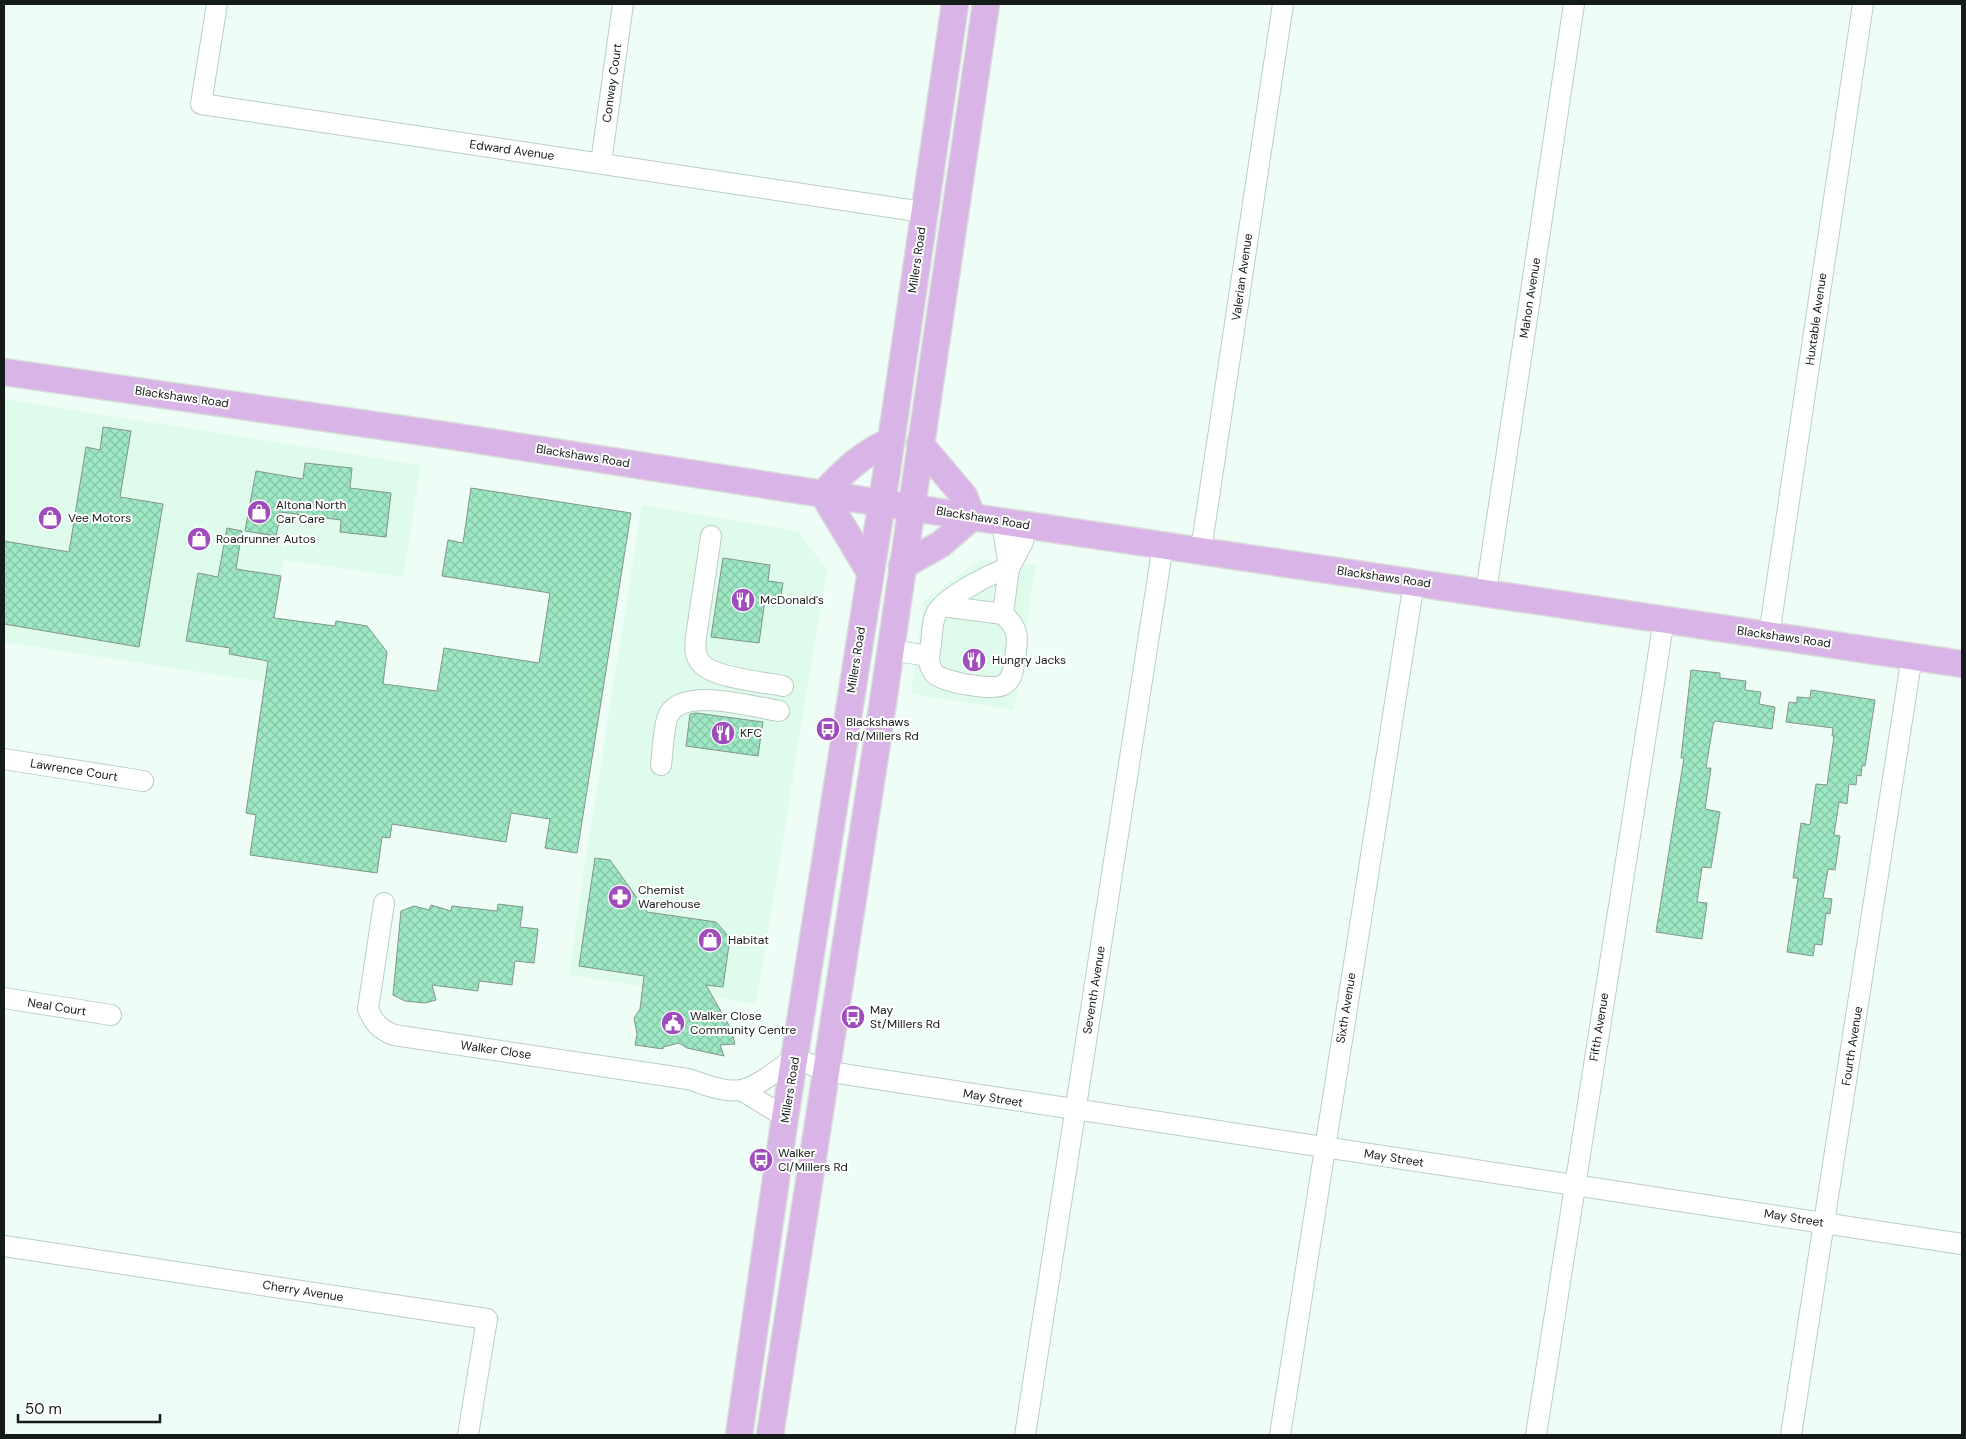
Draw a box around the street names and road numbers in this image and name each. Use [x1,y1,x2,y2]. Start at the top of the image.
street label: Conway Court [599,42,625,123]
street label: Edward Avenue [469,136,556,164]
street label: Millers Road [904,226,930,294]
street label: Valerian Avenue [1228,232,1256,322]
street label: Mahon Avenue [1516,256,1544,339]
street label: Huxtable Avenue [1802,272,1830,366]
street label: Blackshaws Road [134,382,230,412]
street label: Blackshaws Road [535,441,631,471]
street label: Blackshaws Road [935,503,1031,533]
street label: Blackshaws Road [1336,562,1432,592]
street label: Blackshaws Road [1736,622,1832,652]
street label: Millers Road [843,626,869,694]
street label: Lawrence Court [29,755,119,785]
street label: Seventh Avenue [1079,945,1109,1035]
street label: Sixth Avenue [1333,971,1360,1044]
street label: Fifth Avenue [1586,992,1612,1062]
street label: Neal Court [26,994,88,1020]
street label: Fourth Avenue [1838,1005,1866,1087]
street label: Walker Close [459,1037,533,1063]
street label: Millers Road [777,1056,803,1124]
street label: May Street [962,1085,1024,1111]
street label: May Street [1363,1145,1425,1171]
street label: May Street [1763,1205,1825,1231]
street label: Cherry Avenue [261,1277,345,1305]

